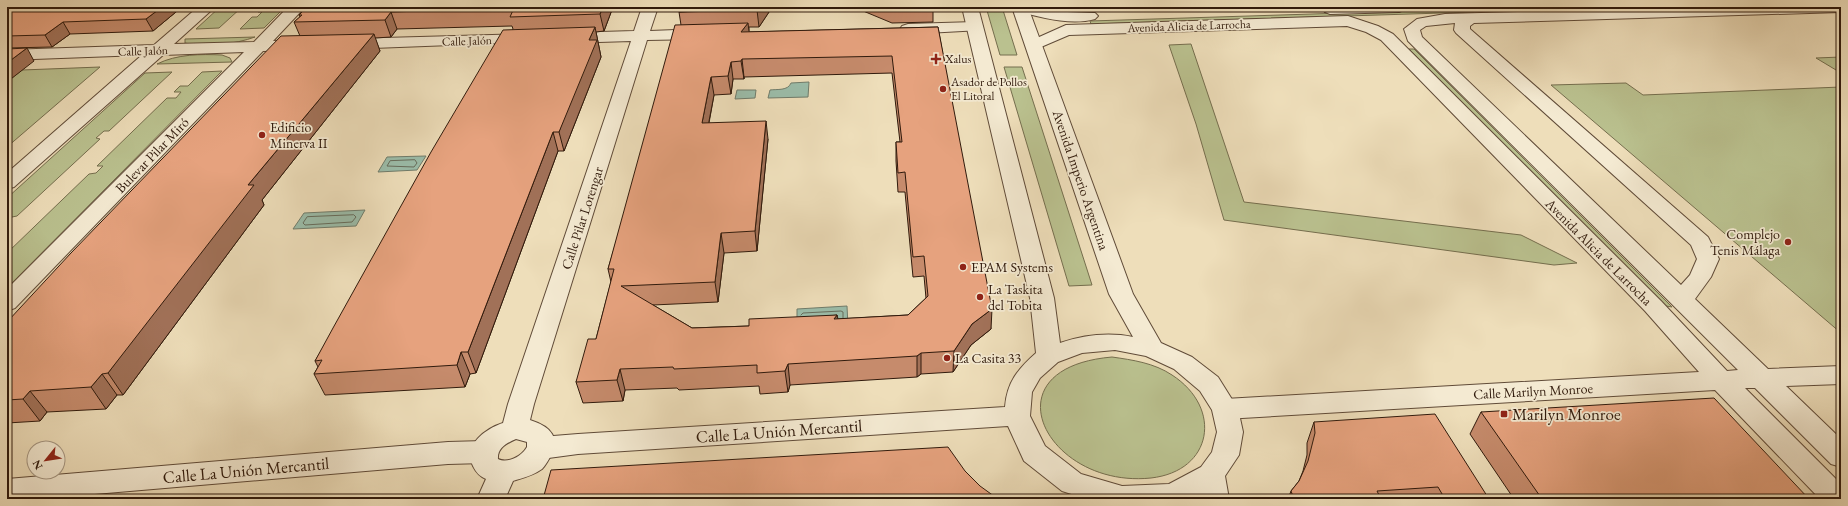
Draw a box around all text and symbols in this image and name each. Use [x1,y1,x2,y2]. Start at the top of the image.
street label: Avenida Alicia de Larrocha [1126,16,1251,36]
street label: Calle Jalón [442,32,493,50]
street label: Calle Jalón [118,42,169,60]
place label: Xalus [944,51,971,67]
marker: Xalus [930,53,942,65]
place label: Asador de Pollos El Litoral [950,74,1027,104]
marker: Asador de Pollos El Litoral [938,84,948,94]
street label: Avenida Imperio Argentina [1048,107,1114,253]
street label: Bulevar Pilar Miró [111,113,193,197]
place label: Edificio Minerva II [270,118,328,152]
marker: Edificio Minerva II [257,130,267,140]
street label: Calle Pilar Lorengar [557,164,607,272]
street label: Avenida Alicia de Larrocha [1541,194,1657,310]
place label: Complejo Tenis Málaga [1710,225,1780,259]
marker: Complejo Tenis Málaga [1783,237,1793,247]
place label: EPAM Systems [971,258,1053,276]
marker: EPAM Systems [958,262,968,272]
place label: La Taskita del Tobita [988,280,1043,314]
marker: La Taskita del Tobita [975,292,985,302]
place label: La Casita 33 [955,349,1022,367]
marker: La Casita 33 [942,353,952,363]
street label: Calle Marilyn Monroe [1473,379,1594,403]
place label: Marilyn Monroe [1512,403,1621,425]
marker: Marilyn Monroe [1499,409,1509,419]
street label: Calle La Unión Mercantil [695,414,863,448]
north arrow [26,440,66,480]
street label: Calle La Unión Mercantil [162,452,330,488]
text: N [29,458,46,472]

